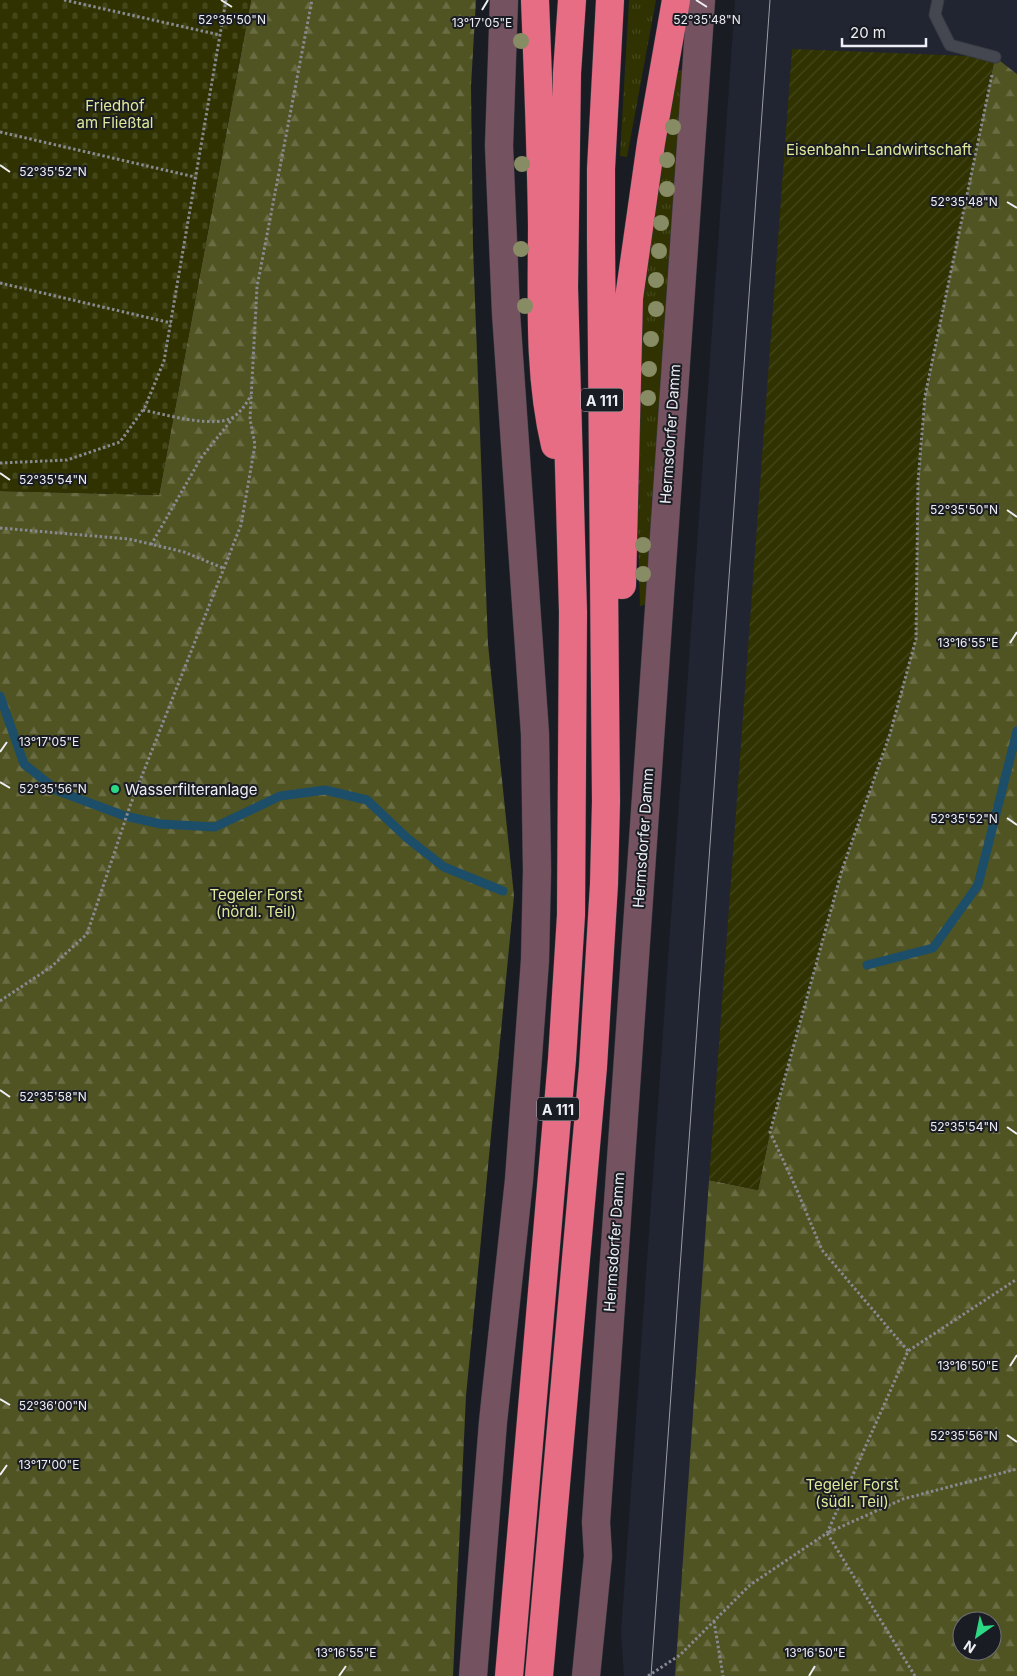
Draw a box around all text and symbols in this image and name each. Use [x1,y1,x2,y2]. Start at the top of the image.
text: 52°35'50"N [198,12,266,27]
text: 52°35'48"N [673,12,741,27]
text: 13°17'05"E [452,15,512,30]
scale bar [842,15,926,47]
text: 20 m [850,23,886,42]
park label: Friedhof am Fließtal [77,96,153,132]
park label: Eisenbahn-Landwirtschaft [786,140,972,159]
text: 52°35'52"N [19,164,87,179]
text: 52°35'48"N [930,194,998,209]
street label: Hermsdorfer Damm [656,363,684,505]
road number: A 111 [581,388,623,412]
text: 52°35'54"N [19,472,87,487]
text: 52°35'50"N [930,502,998,517]
text: 13°16'55"E [938,635,998,650]
text: 13°17'05"E [19,734,79,749]
street label: Hermsdorfer Damm [629,767,657,909]
place label: Wasserfilteranlage [125,780,257,799]
text: 52°35'56"N [19,781,87,796]
marker: Wasserfilteranlage [109,783,121,795]
text: 52°35'52"N [930,811,998,826]
park label: Tegeler Forst (nördl. Teil) [209,885,303,921]
text: 52°35'58"N [19,1089,87,1104]
road number: A 111 [537,1098,579,1120]
text: 52°35'54"N [930,1119,998,1134]
street label: Hermsdorfer Damm [600,1171,628,1313]
text: 13°16'50"E [937,1358,999,1373]
text: 52°36'00"N [19,1398,87,1413]
text: 52°35'56"N [930,1428,998,1443]
text: 13°17'00"E [19,1457,79,1472]
park label: Tegeler Forst (südl. Teil) [805,1475,899,1511]
north arrow [952,1611,1002,1661]
text: N [961,1637,979,1657]
text: 13°16'55"E [316,1645,376,1660]
text: 13°16'50"E [784,1645,846,1660]

